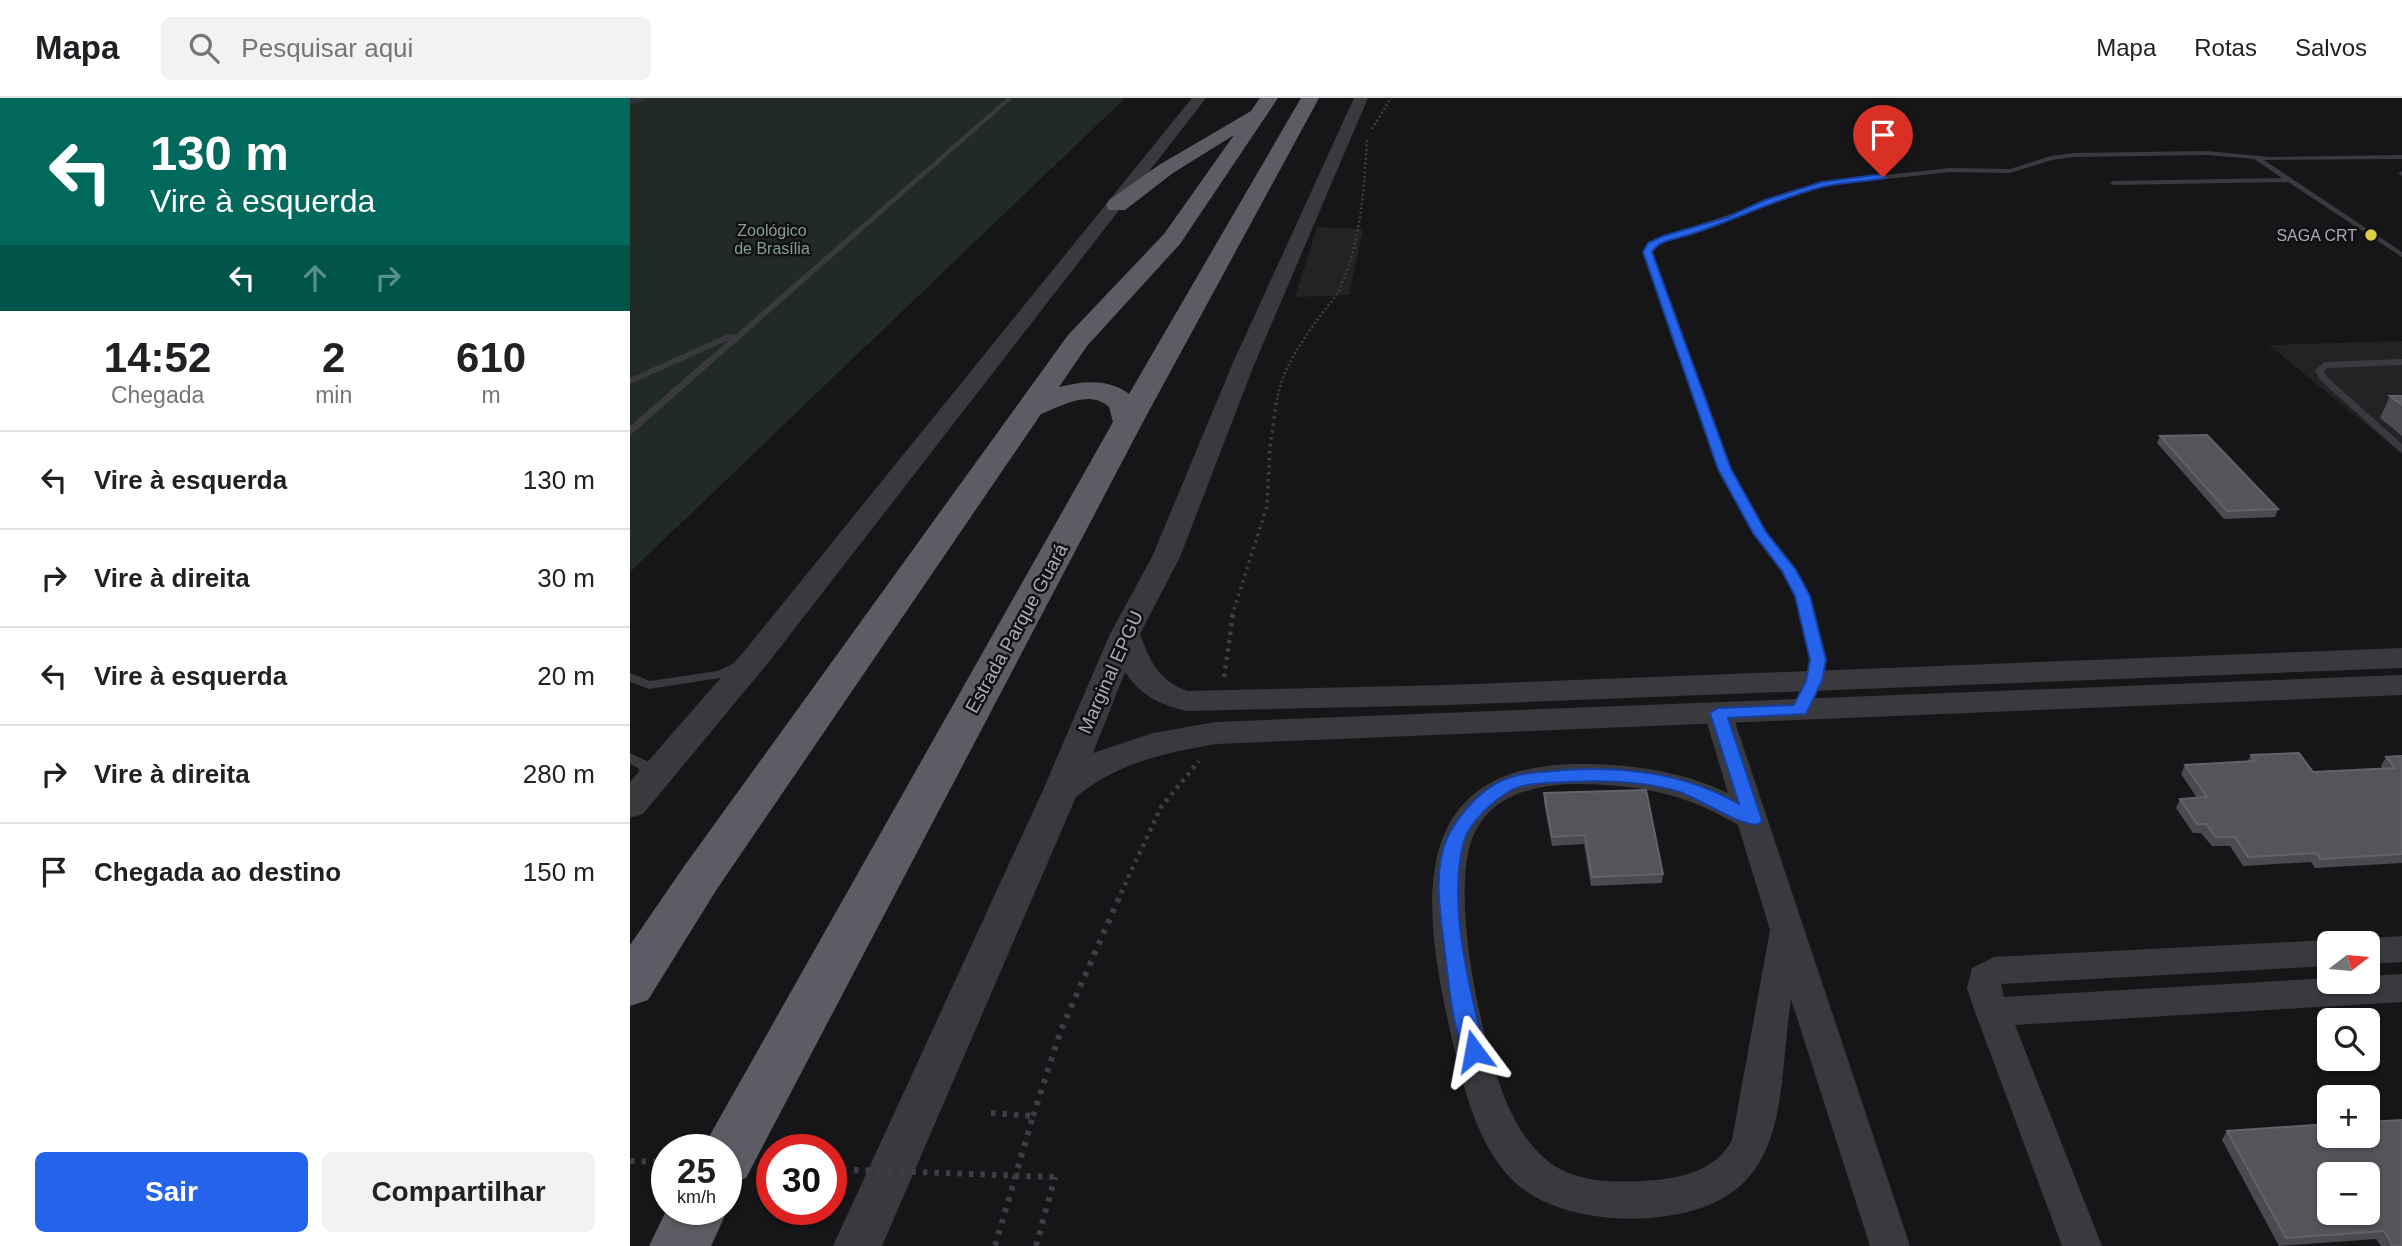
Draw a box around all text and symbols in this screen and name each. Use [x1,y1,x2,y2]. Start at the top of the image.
search box [161,17,651,80]
text: Mapa [35,29,119,66]
icon: search [185,29,223,67]
text: Pesquisar aqui [241,33,413,63]
text: Mapa [2096,34,2156,61]
text: Rotas [2194,34,2257,61]
text: Salvos [2295,34,2367,61]
pin [1853,105,1913,177]
icon: arrive [1864,116,1902,154]
icon: left [35,126,126,217]
text: 130 m [150,126,289,180]
text: Vire à esquerda [150,183,375,219]
park label: Zoológico de Brasília [734,222,810,257]
place label: SAGA CRT [2276,227,2357,244]
marker: SAGA CRT [2363,227,2379,243]
icon: left [223,259,261,297]
icon: ahead [296,259,334,297]
icon: right [369,259,407,297]
text: 14:52 [104,334,211,381]
text: 2 [322,334,345,381]
text: 610 [456,334,526,381]
text: Chegada [111,382,204,408]
text: min [315,382,352,408]
text: m [482,382,501,408]
icon: left [35,461,73,499]
text: Vire à esquerda [94,465,287,495]
text: 130 m [523,465,595,495]
street label: Estrada Parque Guará [961,540,1072,716]
icon: right [35,559,73,597]
text: Vire à direita [94,563,250,593]
text: 30 m [537,563,595,593]
street label: Marginal EPGU [1074,608,1147,737]
icon: left [35,657,73,695]
text: Vire à esquerda [94,661,287,691]
text: 20 m [537,661,595,691]
icon: right [35,755,73,793]
text: Vire à direita [94,759,250,789]
text: 280 m [523,759,595,789]
icon: arrive [35,853,73,891]
text: Chegada ao destino [94,857,341,887]
text: 150 m [523,857,595,887]
north arrow [2317,931,2380,994]
map controls [2317,931,2380,1225]
button: search [2317,1008,2380,1071]
position arrow [1437,1014,1511,1088]
button: + [2317,1085,2380,1148]
speed limit sign: 30 [756,1134,847,1225]
text: 25 [677,1151,716,1190]
button: Sair [35,1152,308,1232]
button: Compartilhar [322,1152,595,1232]
button: − [2317,1162,2380,1225]
text: km/h [677,1187,716,1207]

